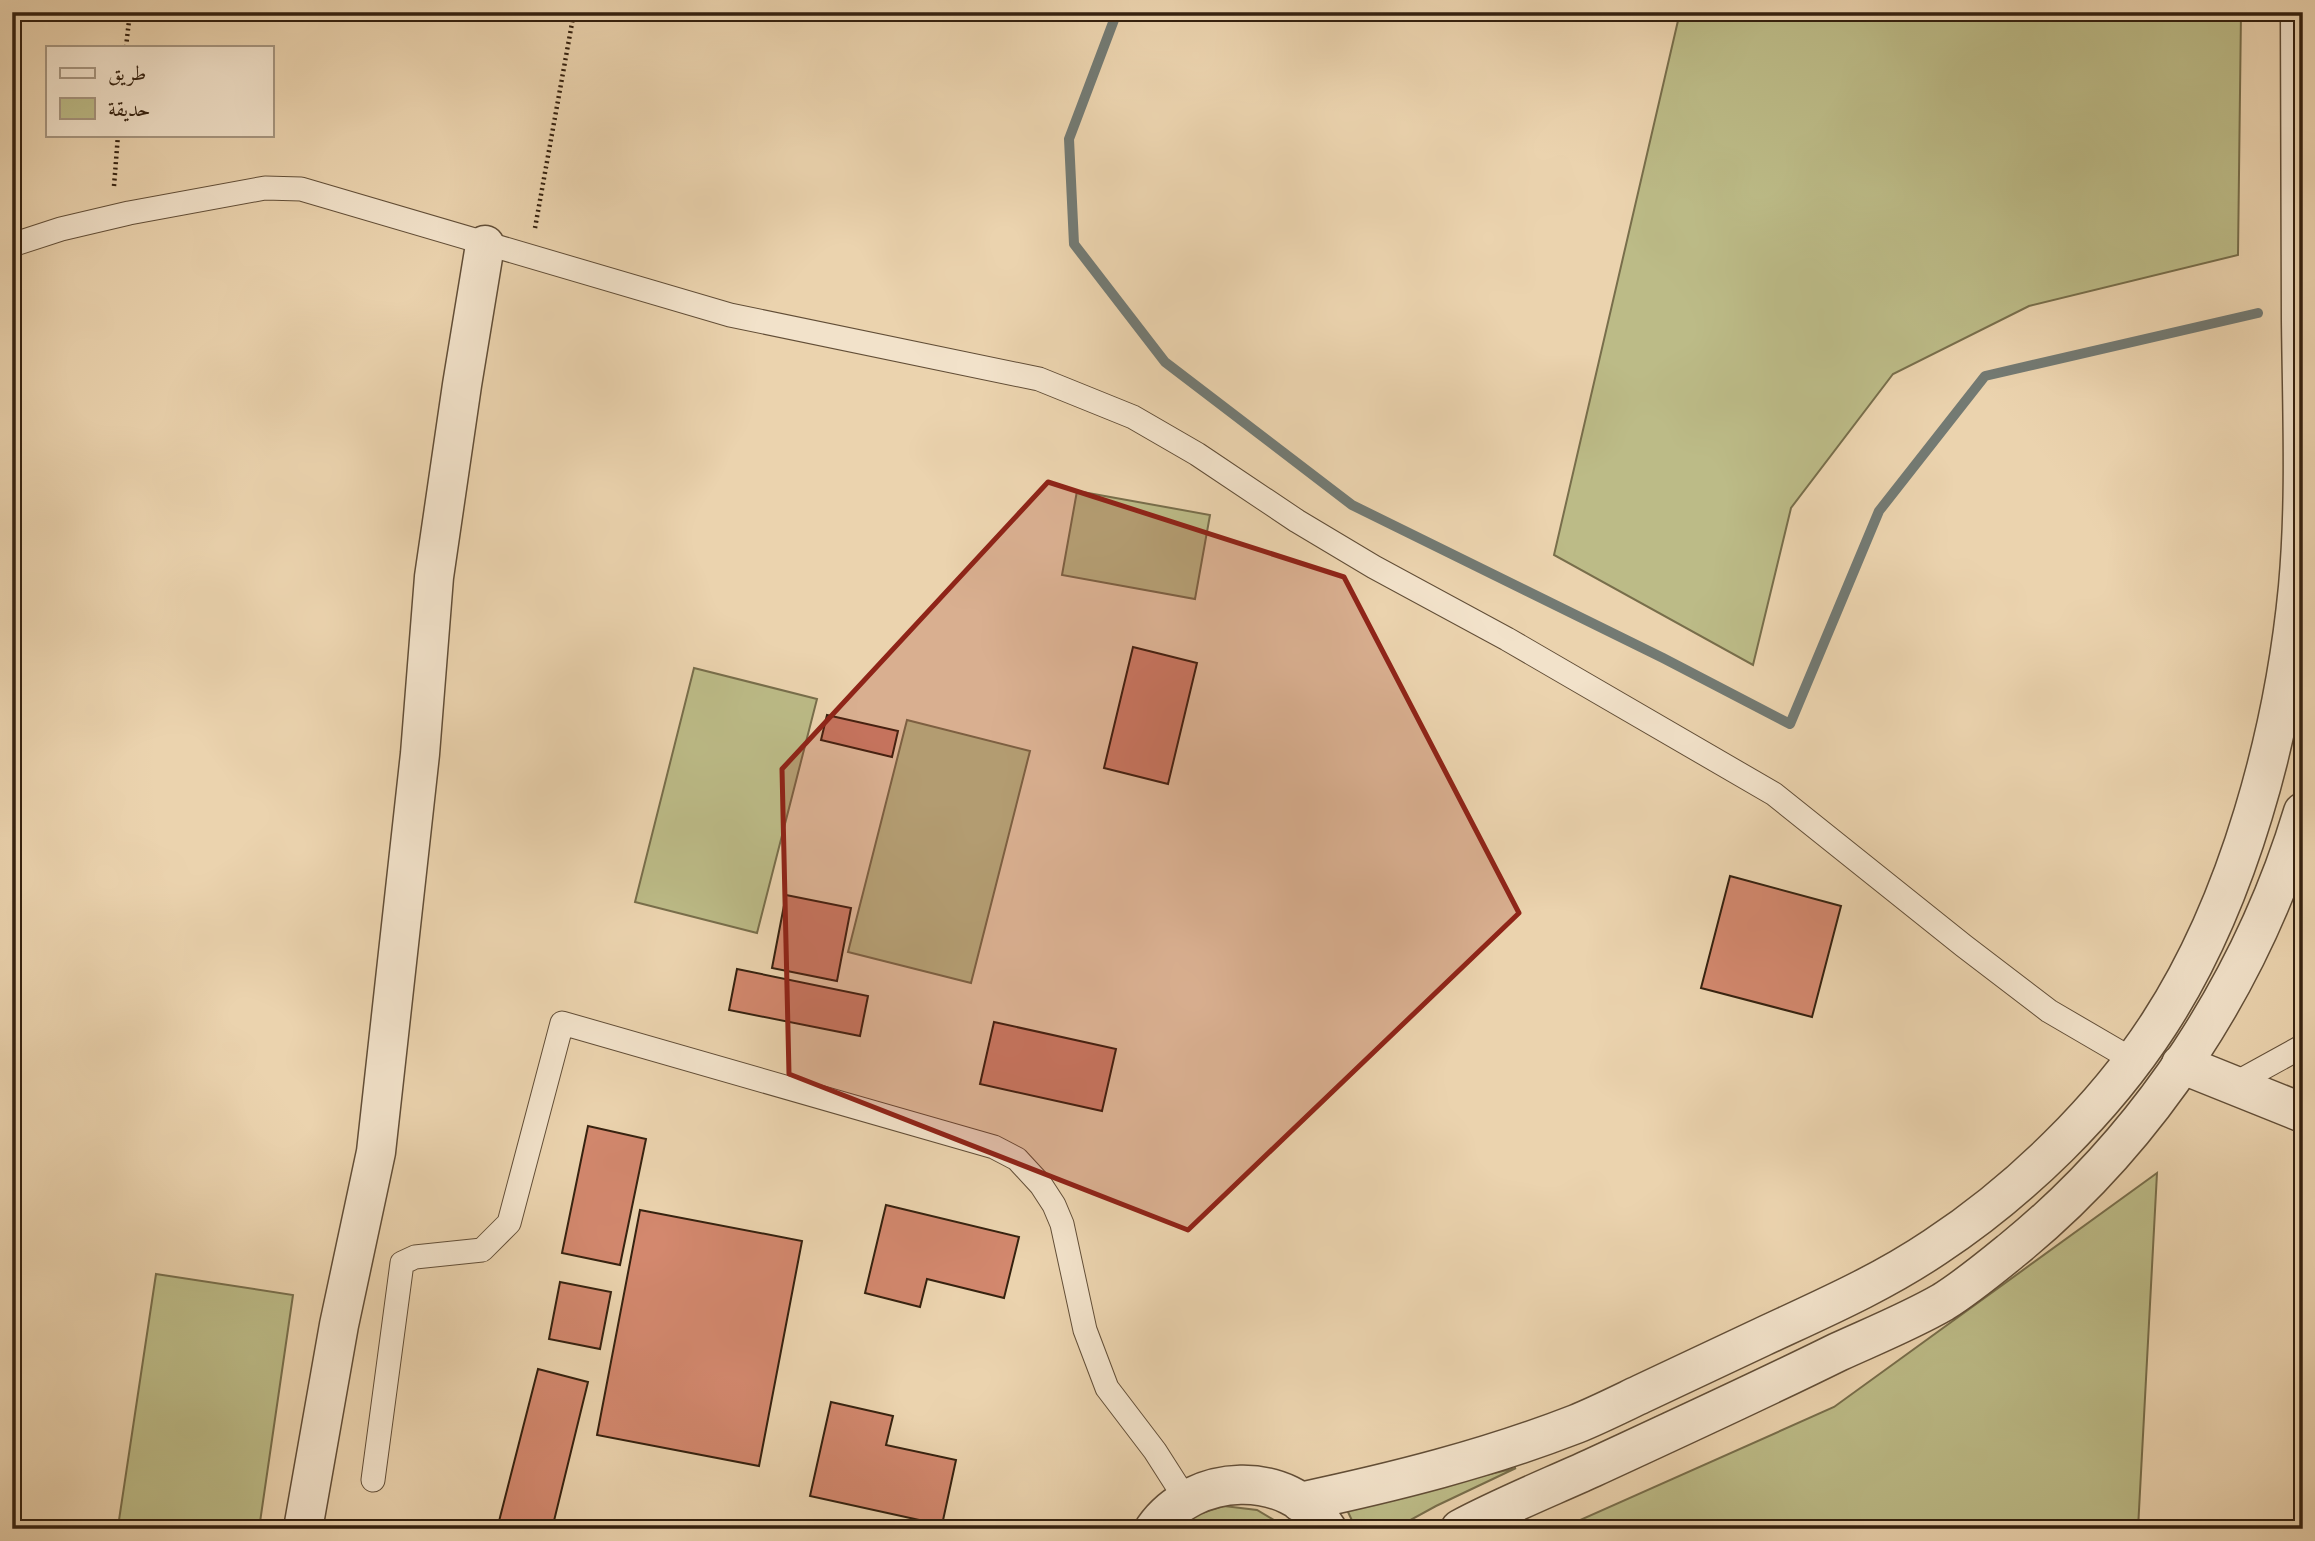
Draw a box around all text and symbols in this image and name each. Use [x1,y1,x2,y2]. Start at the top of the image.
legend [46,46,273,136]
text: طريق [108,59,146,87]
text: حديقة [108,95,151,123]

